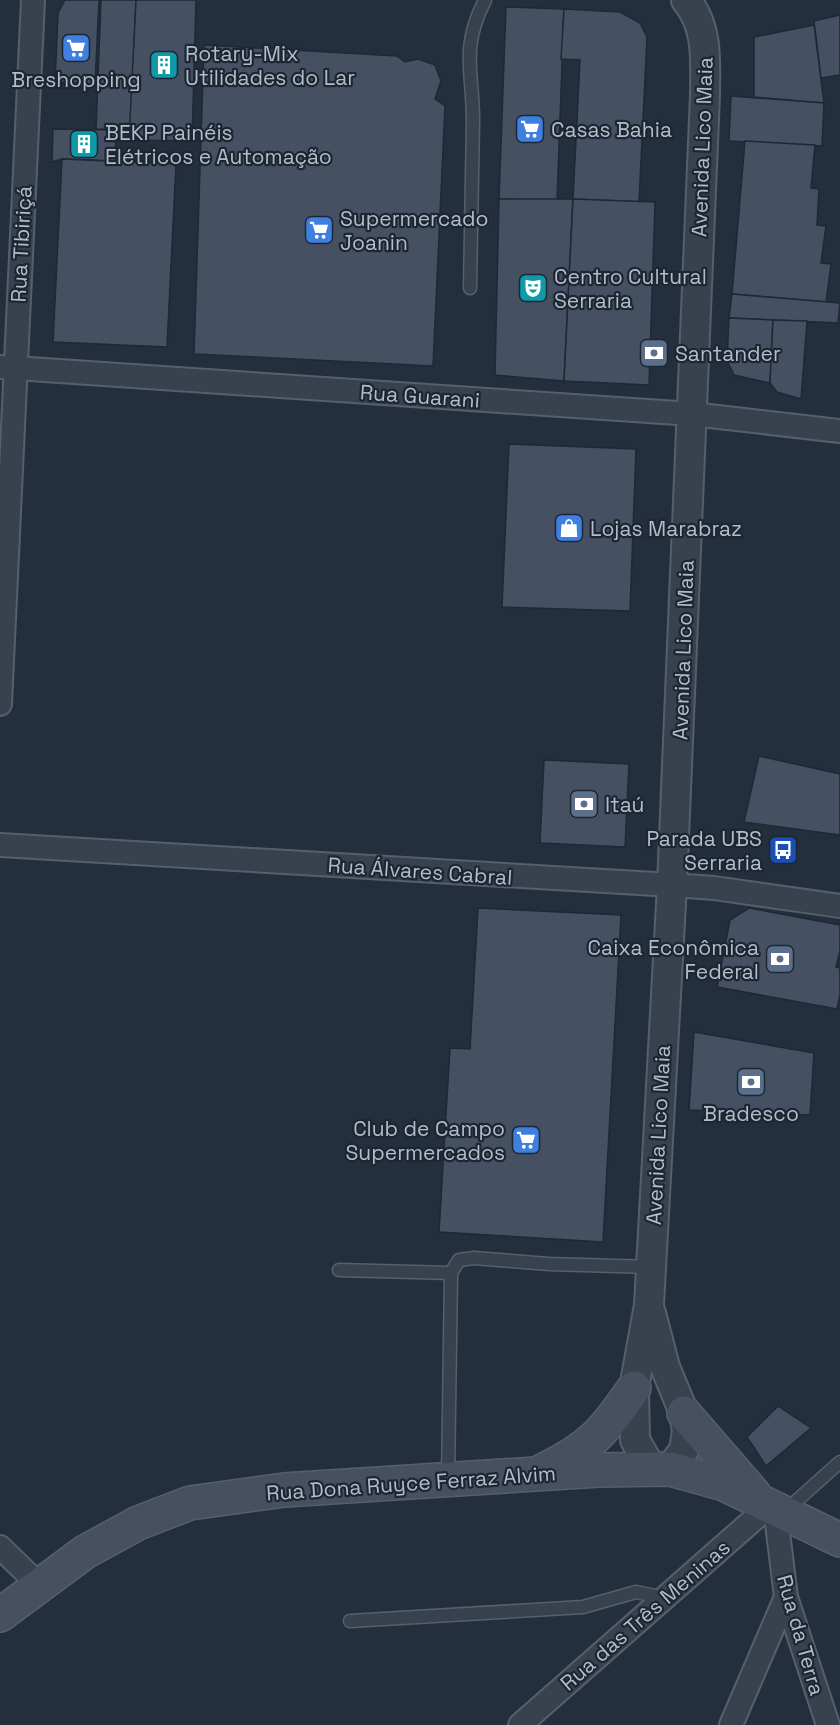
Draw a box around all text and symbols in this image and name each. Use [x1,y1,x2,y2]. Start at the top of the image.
supermarket icon: Breshopping [60,32,92,64]
place label: Rotary-Mix Utilidades do Lar [185,40,355,91]
building icon: Rotary-Mix Utilidades do Lar [148,49,180,81]
street label: Avenida Lico Maia [685,56,719,238]
place label: Breshopping [11,66,141,93]
supermarket icon: Casas Bahia [514,113,546,145]
place label: Casas Bahia [551,116,672,143]
place label: BEKP Painéis Elétricos e Automação [105,119,332,170]
building icon: BEKP Painéis Elétricos e Automação [68,128,100,160]
street label: Rua Tibiriçá [4,185,38,303]
place label: Supermercado Joanin [340,205,488,256]
supermarket icon: Supermercado Joanin [303,214,335,246]
place label: Centro Cultural Serraria [554,263,707,314]
theatre icon: Centro Cultural Serraria [517,272,549,304]
bank icon: Santander [638,337,670,369]
place label: Santander [675,340,781,367]
street label: Rua Guarani [359,378,481,414]
shop icon: Lojas Marabraz [553,512,585,544]
place label: Lojas Marabraz [590,515,742,542]
street label: Avenida Lico Maia [666,559,700,741]
bank icon: Itaú [568,788,600,820]
place label: Itaú [605,791,644,818]
place label: Parada UBS Serraria [646,825,762,876]
bus stop icon: Parada UBS Serraria [767,834,799,866]
street label: Rua Álvares Cabral [327,851,513,891]
place label: Caixa Econômica Federal [588,934,759,985]
bank icon: Caixa Econômica Federal [764,943,796,975]
street label: Avenida Lico Maia [640,1044,676,1226]
bank icon: Bradesco [735,1066,767,1098]
place label: Bradesco [703,1100,799,1127]
place label: Club de Campo Supermercados [345,1115,505,1166]
supermarket icon: Club de Campo Supermercados [510,1124,542,1156]
street label: Rua Dona Ruyce Ferraz Alvim [265,1459,557,1507]
street label: Rua das Três Meninas [554,1534,736,1696]
street label: Rua da Terra [771,1572,831,1698]

